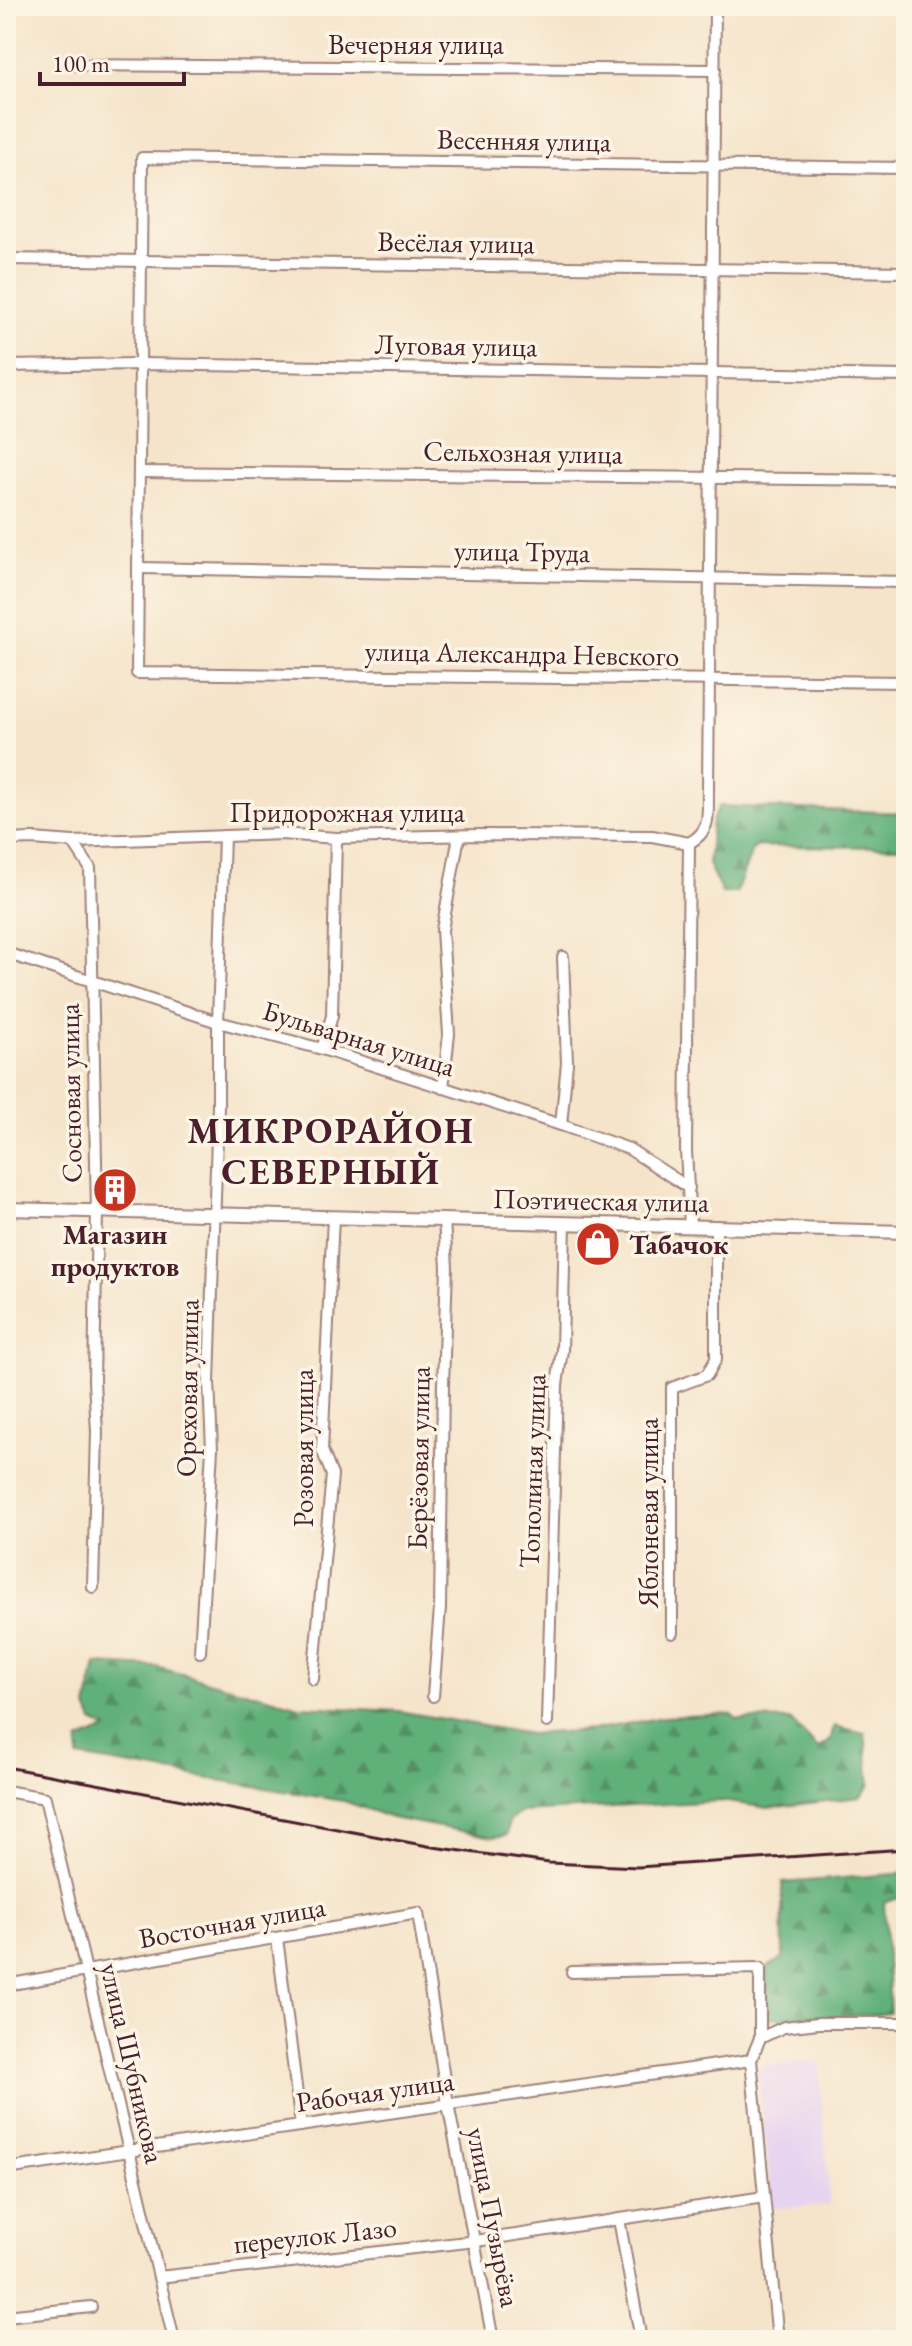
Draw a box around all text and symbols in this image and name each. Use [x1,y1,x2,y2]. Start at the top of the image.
street label: Вечерняя улица [328,26,505,62]
scale bar [40,36,184,86]
text: 100 m [52,48,110,79]
street label: Весенняя улица [437,120,612,160]
street label: Весёлая улица [377,223,536,261]
street label: Луговая улица [374,326,538,364]
street label: Сельхозная улица [423,432,624,472]
street label: улица Труда [454,532,591,570]
street label: улица Александра Невского [364,632,680,674]
street label: Придорожная улица [229,794,466,830]
street label: Бульварная улица [258,992,460,1085]
street label: Сосновая улица [50,1002,90,1183]
district label: МИКРОРАЙОН СЕВЕРНЫЙ [187,1107,475,1195]
building icon: Магазин продуктов [91,1166,139,1214]
street label: Поэтическая улица [493,1180,710,1220]
place label: Магазин продуктов [51,1216,179,1284]
shop icon: Табачок [574,1220,622,1268]
place label: Табачок [629,1226,729,1262]
street label: Ореховая улица [167,1298,207,1477]
street label: Берёзовая улица [398,1365,438,1550]
street label: Розовая улица [285,1368,321,1527]
street label: Тополиная улица [511,1372,553,1569]
street label: Яблоневая улица [630,1417,666,1609]
street label: Восточная улица [136,1888,329,1956]
street label: улица Шубникова [92,1959,174,2168]
street label: Рабочая улица [294,2062,457,2120]
street label: улица Пузырёва [459,2124,529,2311]
street label: переулок Лазо [232,2209,398,2261]

